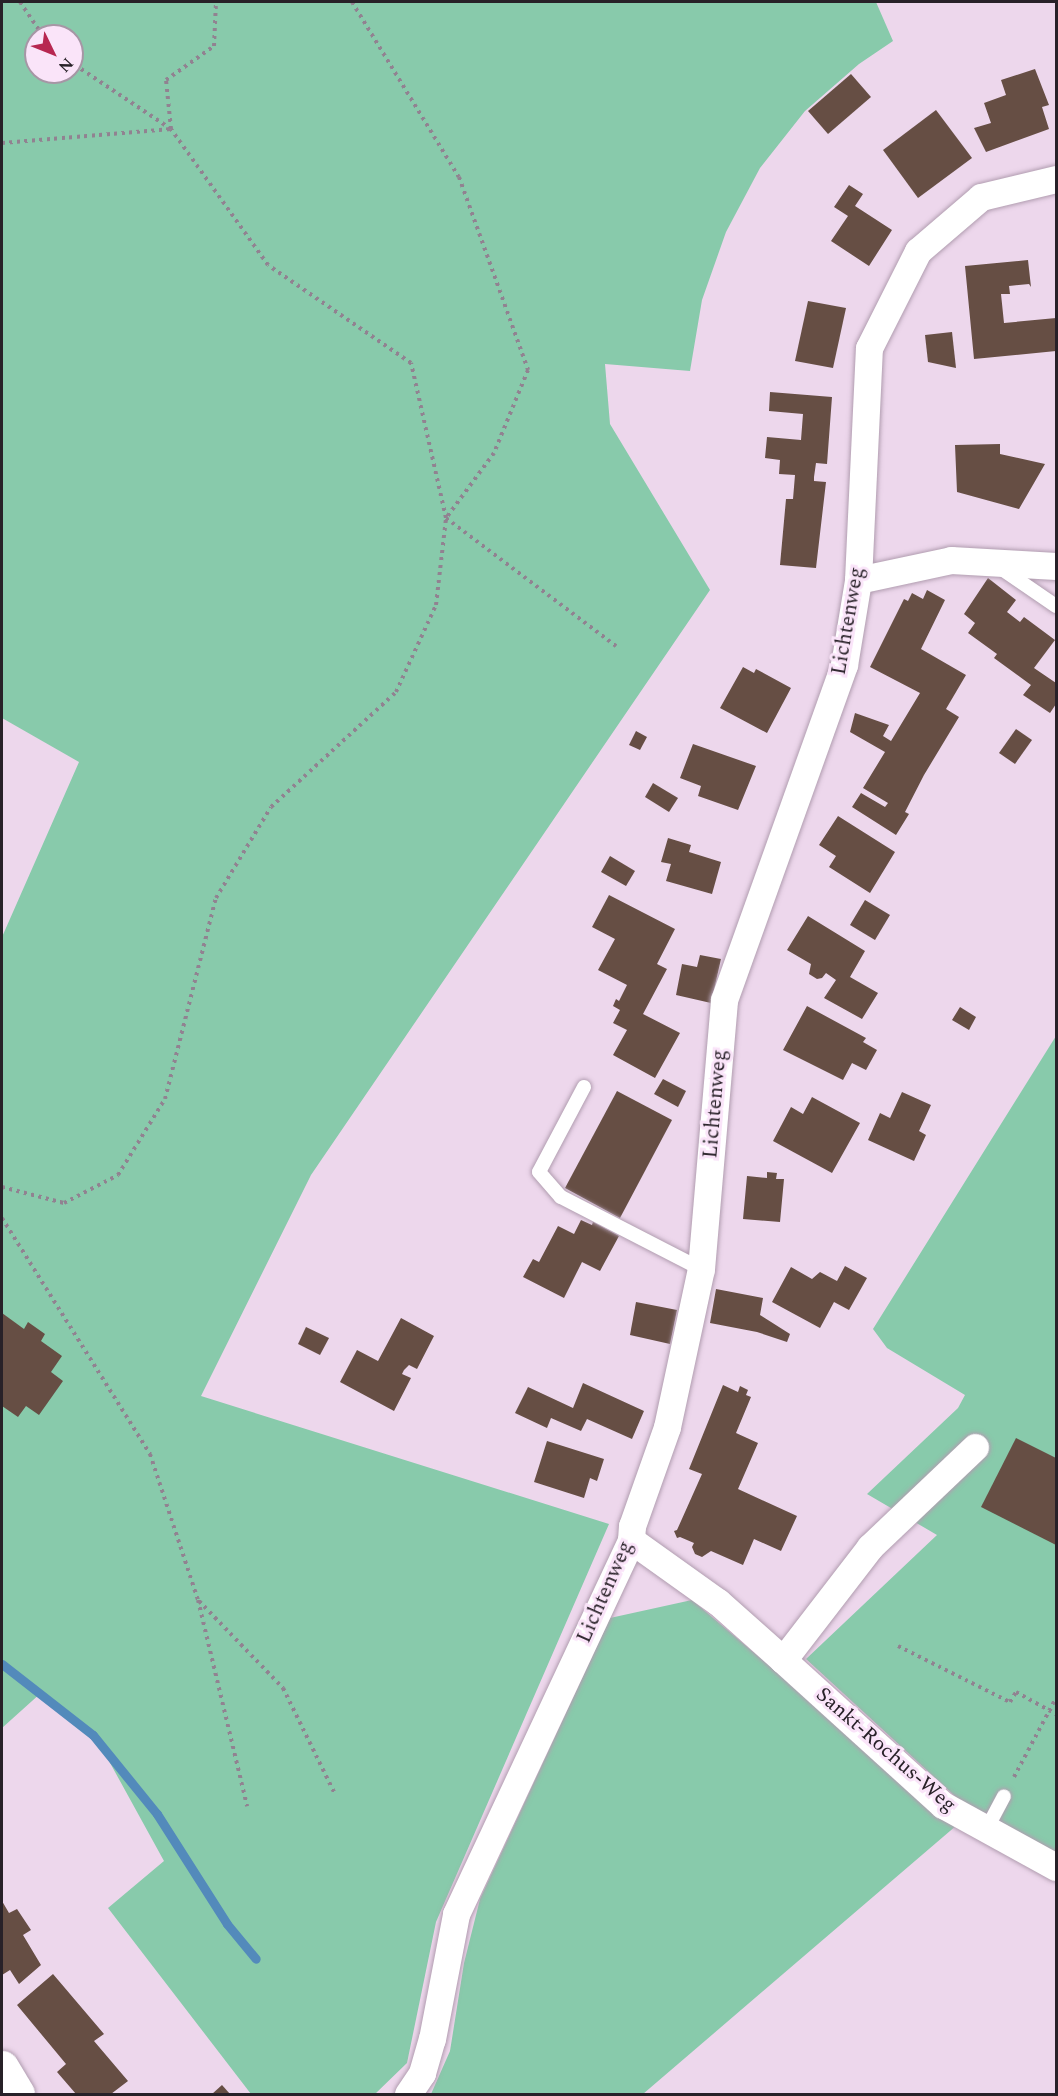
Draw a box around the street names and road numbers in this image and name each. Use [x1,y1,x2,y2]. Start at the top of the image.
street label: Lichtenweg [826,565,870,677]
street label: Lichtenweg [698,1049,732,1159]
street label: Lichtenweg [571,1537,639,1647]
street label: Sankt-Rochus-Weg [811,1682,961,1818]

